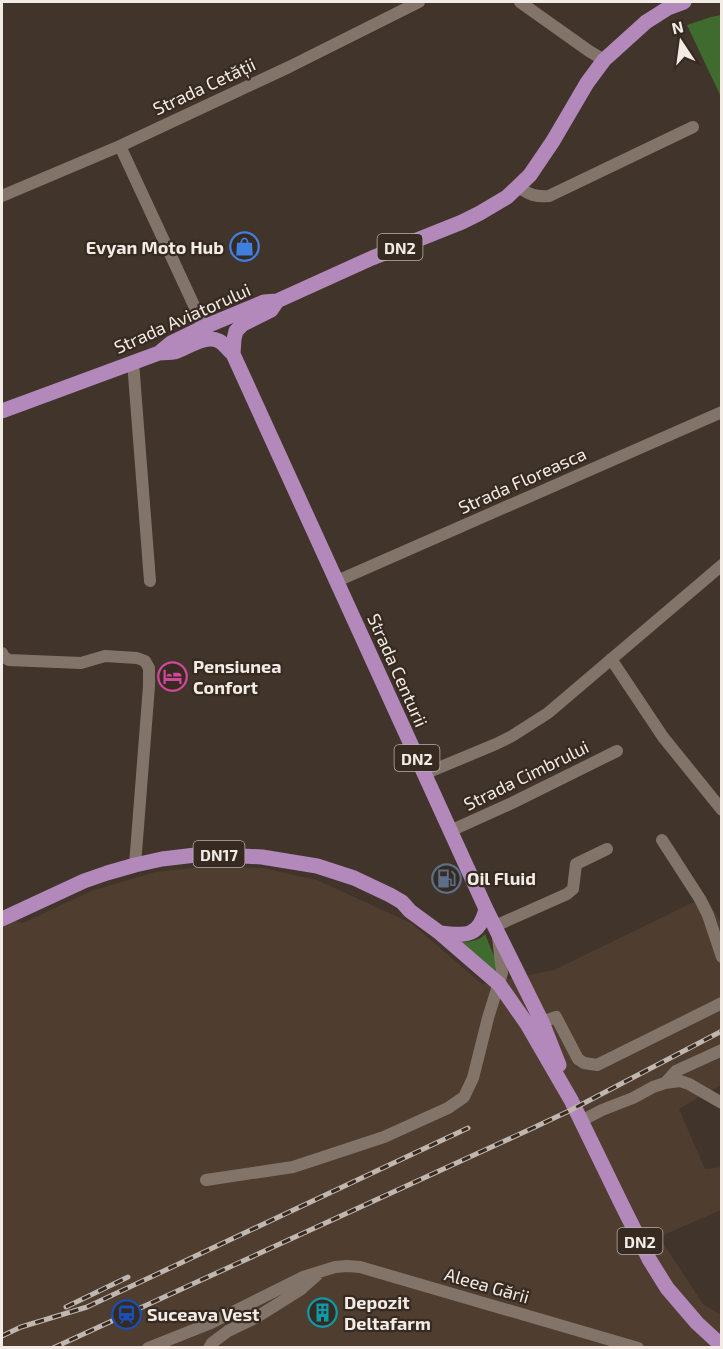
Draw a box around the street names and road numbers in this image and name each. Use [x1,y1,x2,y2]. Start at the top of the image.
street label: Strada Cetății [149,53,259,120]
road number: DN2 [378,234,422,260]
street label: Strada Aviatorului [110,278,254,358]
street label: Strada Floreasca [455,442,589,518]
street label: Strada Centurii [363,610,433,730]
street label: Strada Cimbrului [460,735,592,815]
road number: DN2 [394,745,440,771]
road number: DN17 [194,841,244,867]
road number: DN2 [618,1228,662,1254]
street label: Aleea Gării [442,1262,532,1308]

